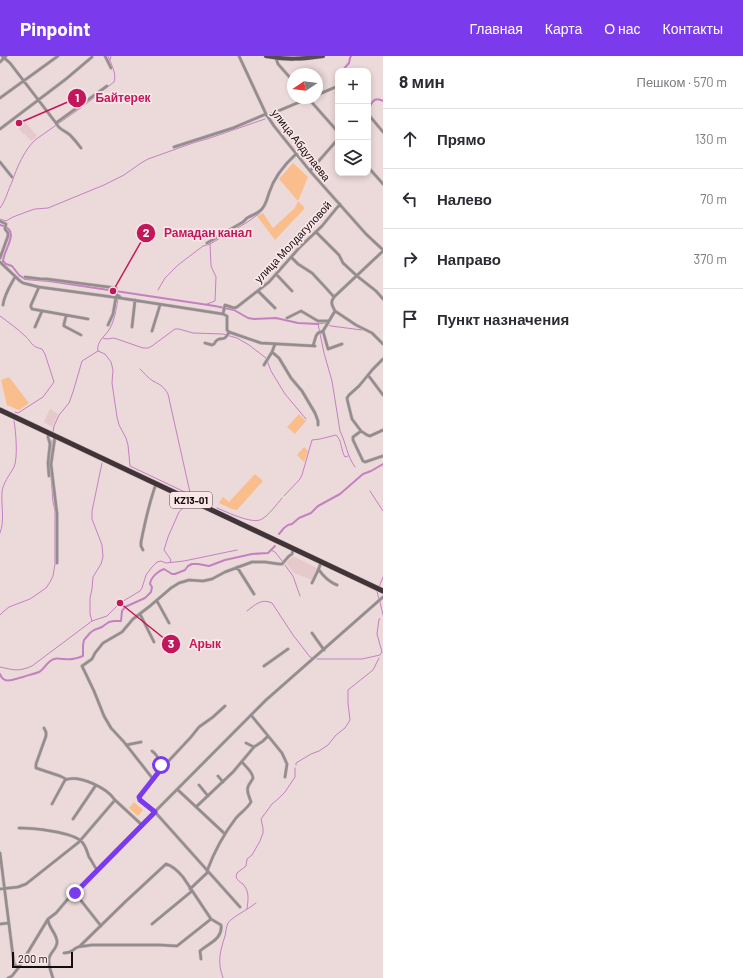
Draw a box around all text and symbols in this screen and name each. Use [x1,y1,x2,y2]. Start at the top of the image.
text: Pinpoint [20,17,90,40]
text: Главная [470,20,523,37]
text: Карта [545,20,582,37]
text: О нас [604,20,641,37]
text: Контакты [663,20,723,37]
north arrow [287,68,323,104]
map controls [335,68,371,176]
button: + [335,68,371,104]
text: 8 мин [399,71,445,91]
text: Пешком · 570 m [637,74,727,90]
callout: Байтерек [67,86,159,110]
text: 1 [75,90,79,104]
text: Байтерек [95,90,152,105]
button: − [335,104,371,140]
street label: улица Абдулаева [269,106,334,184]
icon: ahead [399,128,421,150]
text: Прямо [437,130,486,148]
text: 130 m [695,131,727,147]
button: layers [335,140,371,176]
icon: left [399,188,421,210]
text: Налево [437,190,492,208]
text: 70 m [700,191,727,207]
street label: улица Молдагуловой [252,198,334,285]
callout: Рамадан канал [136,221,260,245]
text: 2 [143,225,150,239]
text: Рамадан канал [164,225,252,240]
icon: right [399,248,421,270]
text: Направо [437,250,501,268]
text: 370 m [693,251,727,267]
icon: arrive [399,308,421,330]
text: Пункт назначения [437,310,569,328]
road number: KZ13-01 [170,492,212,508]
callout: Арык [161,632,229,656]
text: 3 [168,636,174,650]
text: Арык [189,636,222,651]
route start [152,756,170,774]
route end [66,884,84,902]
scale bar [12,950,73,969]
text: 200 m [18,952,48,965]

